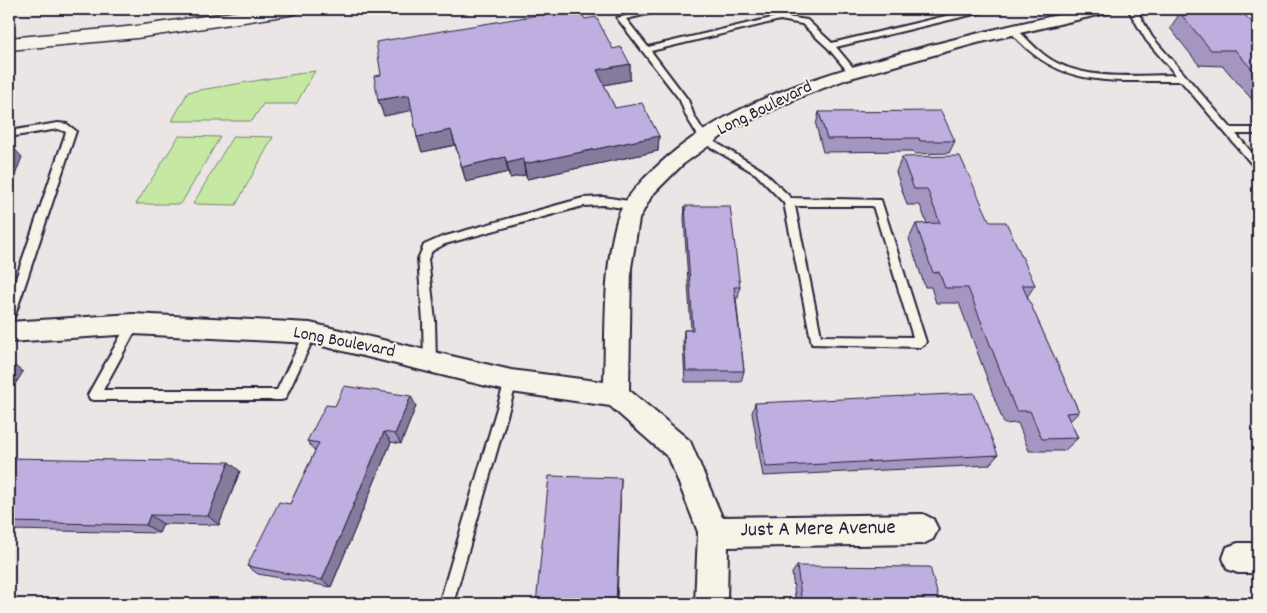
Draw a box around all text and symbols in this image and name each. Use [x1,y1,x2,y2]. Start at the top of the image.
street label: Long Boulevard [713,75,817,143]
street label: Long Boulevard [291,321,397,365]
street label: Just A Mere Avenue [740,514,896,546]

